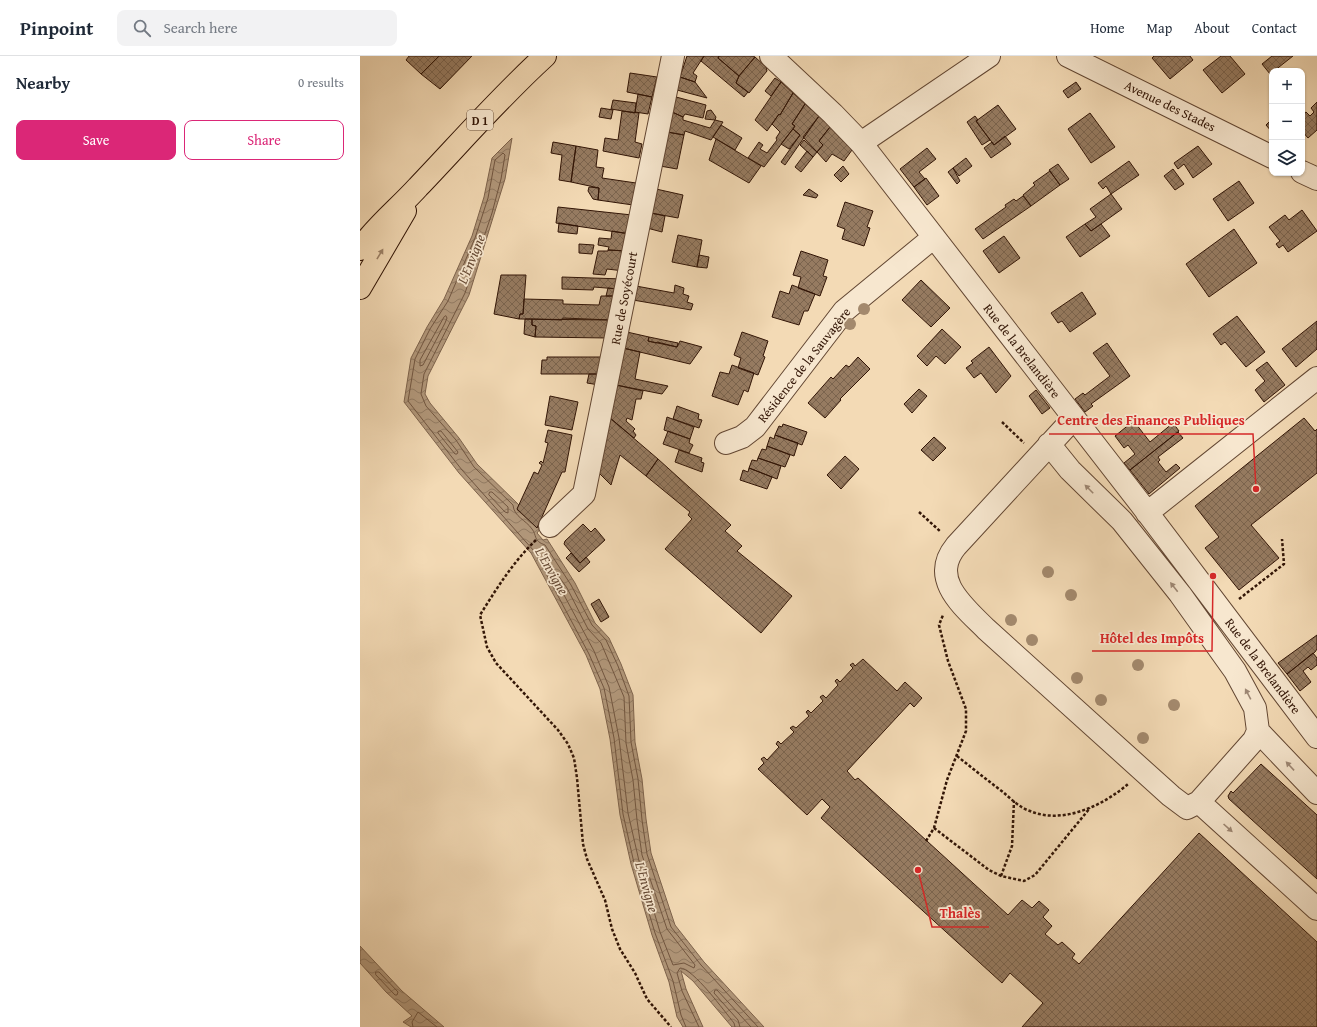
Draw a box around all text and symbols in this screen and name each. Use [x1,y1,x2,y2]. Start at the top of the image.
search box [117,10,397,46]
text: Pinpoint [20,14,93,42]
icon: search [131,17,153,39]
text: Search here [163,17,237,38]
text: Home [1090,18,1125,38]
text: Map [1147,18,1172,38]
text: About [1194,18,1230,38]
text: Contact [1252,18,1297,38]
map controls [1269,68,1305,176]
button: + [1269,68,1305,104]
text: Nearby [16,70,70,95]
text: 0 results [298,73,344,92]
street label: Avenue des Stades [1121,76,1219,136]
button: − [1269,104,1305,140]
road number: D 1 [467,110,493,130]
button: Save [16,120,176,160]
button: Share [184,120,344,160]
button: layers [1269,140,1305,176]
water label: L'Envigne [452,231,490,288]
one-way arrow [377,248,384,260]
street label: Rue de Soyécourt [606,250,642,346]
street label: Rue de la Brelandière [979,300,1065,402]
street label: Résidence de la Sauvagère [753,303,855,427]
callout: Centre des Finances Publiques [1049,408,1253,434]
text: Centre des Finances Publiques [1057,410,1245,430]
one-way arrow [1084,484,1094,494]
water label: L'Envigne [530,543,574,599]
one-way arrow [1170,582,1179,593]
street label: Rue de la Brelandière [1221,614,1305,718]
callout: Hôtel des Impôts [1092,625,1212,651]
text: Hôtel des Impôts [1100,628,1204,648]
one-way arrow [1244,688,1251,700]
one-way arrow [1285,760,1294,771]
one-way arrow [1223,823,1233,833]
water label: L'Envigne [630,858,664,915]
callout: Thalès [932,901,989,927]
text: Thalès [940,903,980,923]

